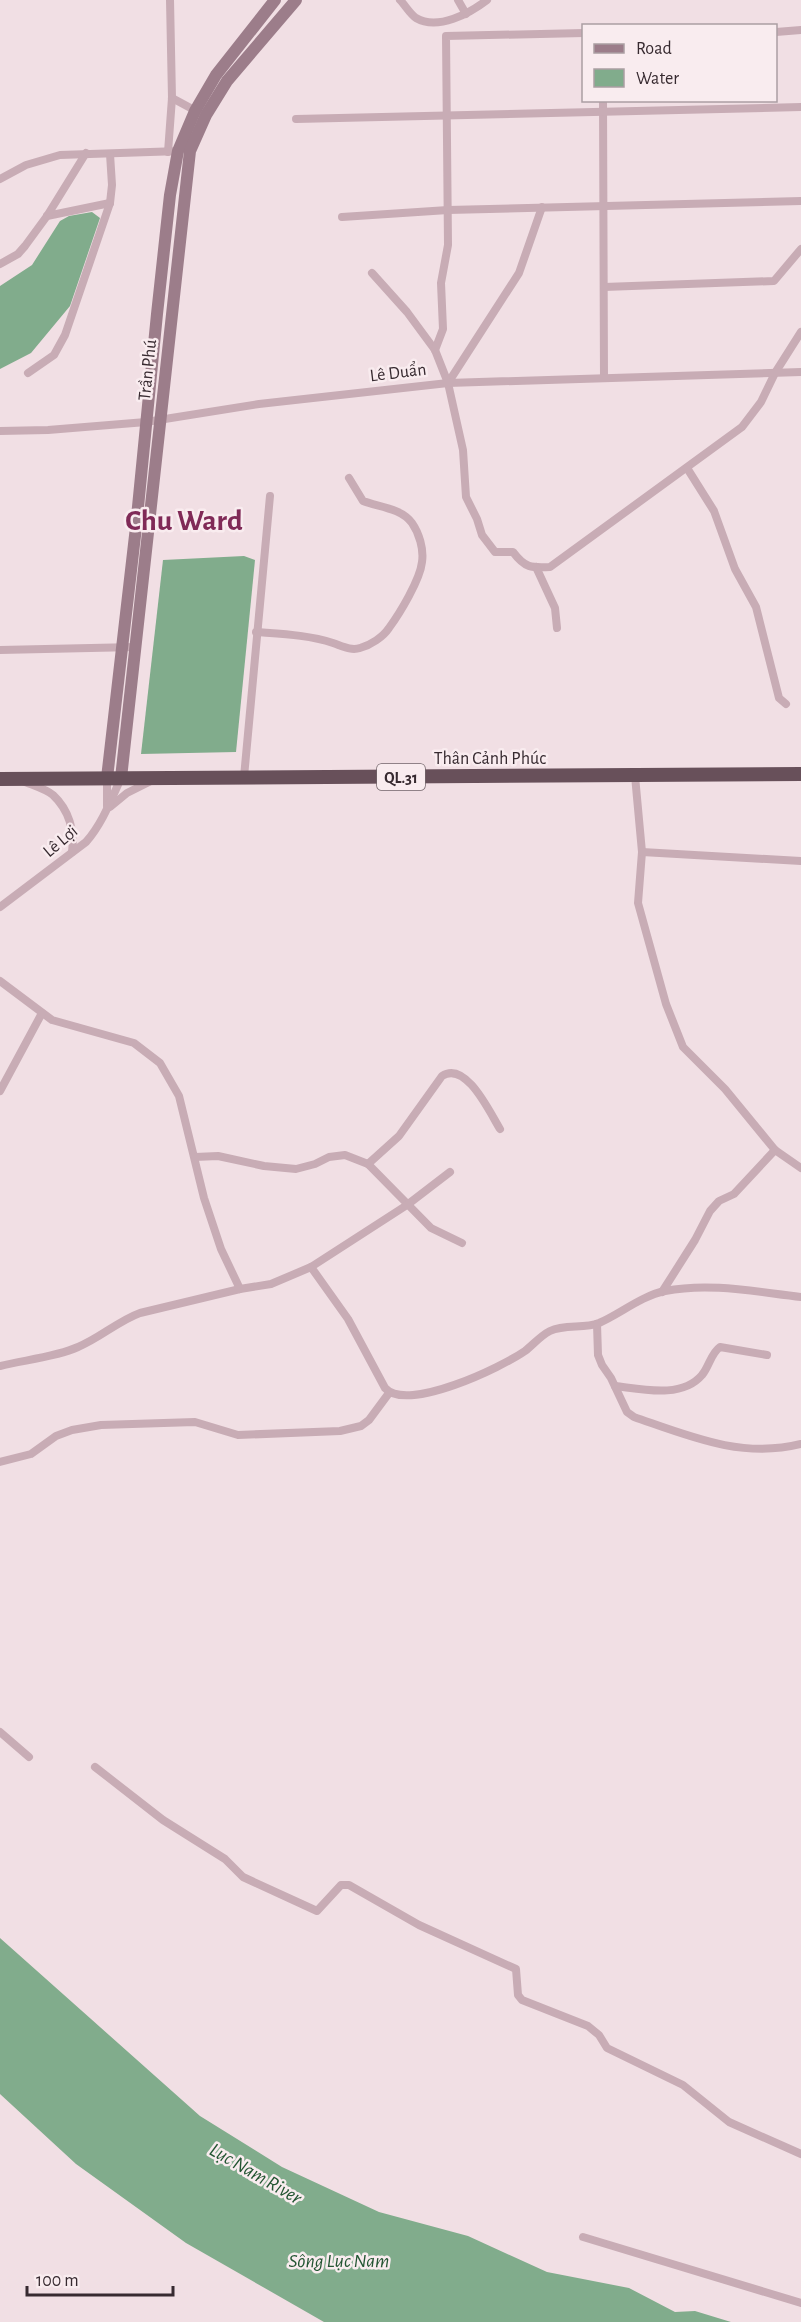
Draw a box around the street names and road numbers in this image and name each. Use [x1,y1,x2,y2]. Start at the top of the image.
street label: Trần Phú [135,338,160,402]
street label: Lê Duẩn [369,359,427,385]
street label: Thân Cảnh Phúc [434,750,546,768]
road number: QL.31 [377,764,425,790]
street label: Lê Lợi [40,822,81,861]

